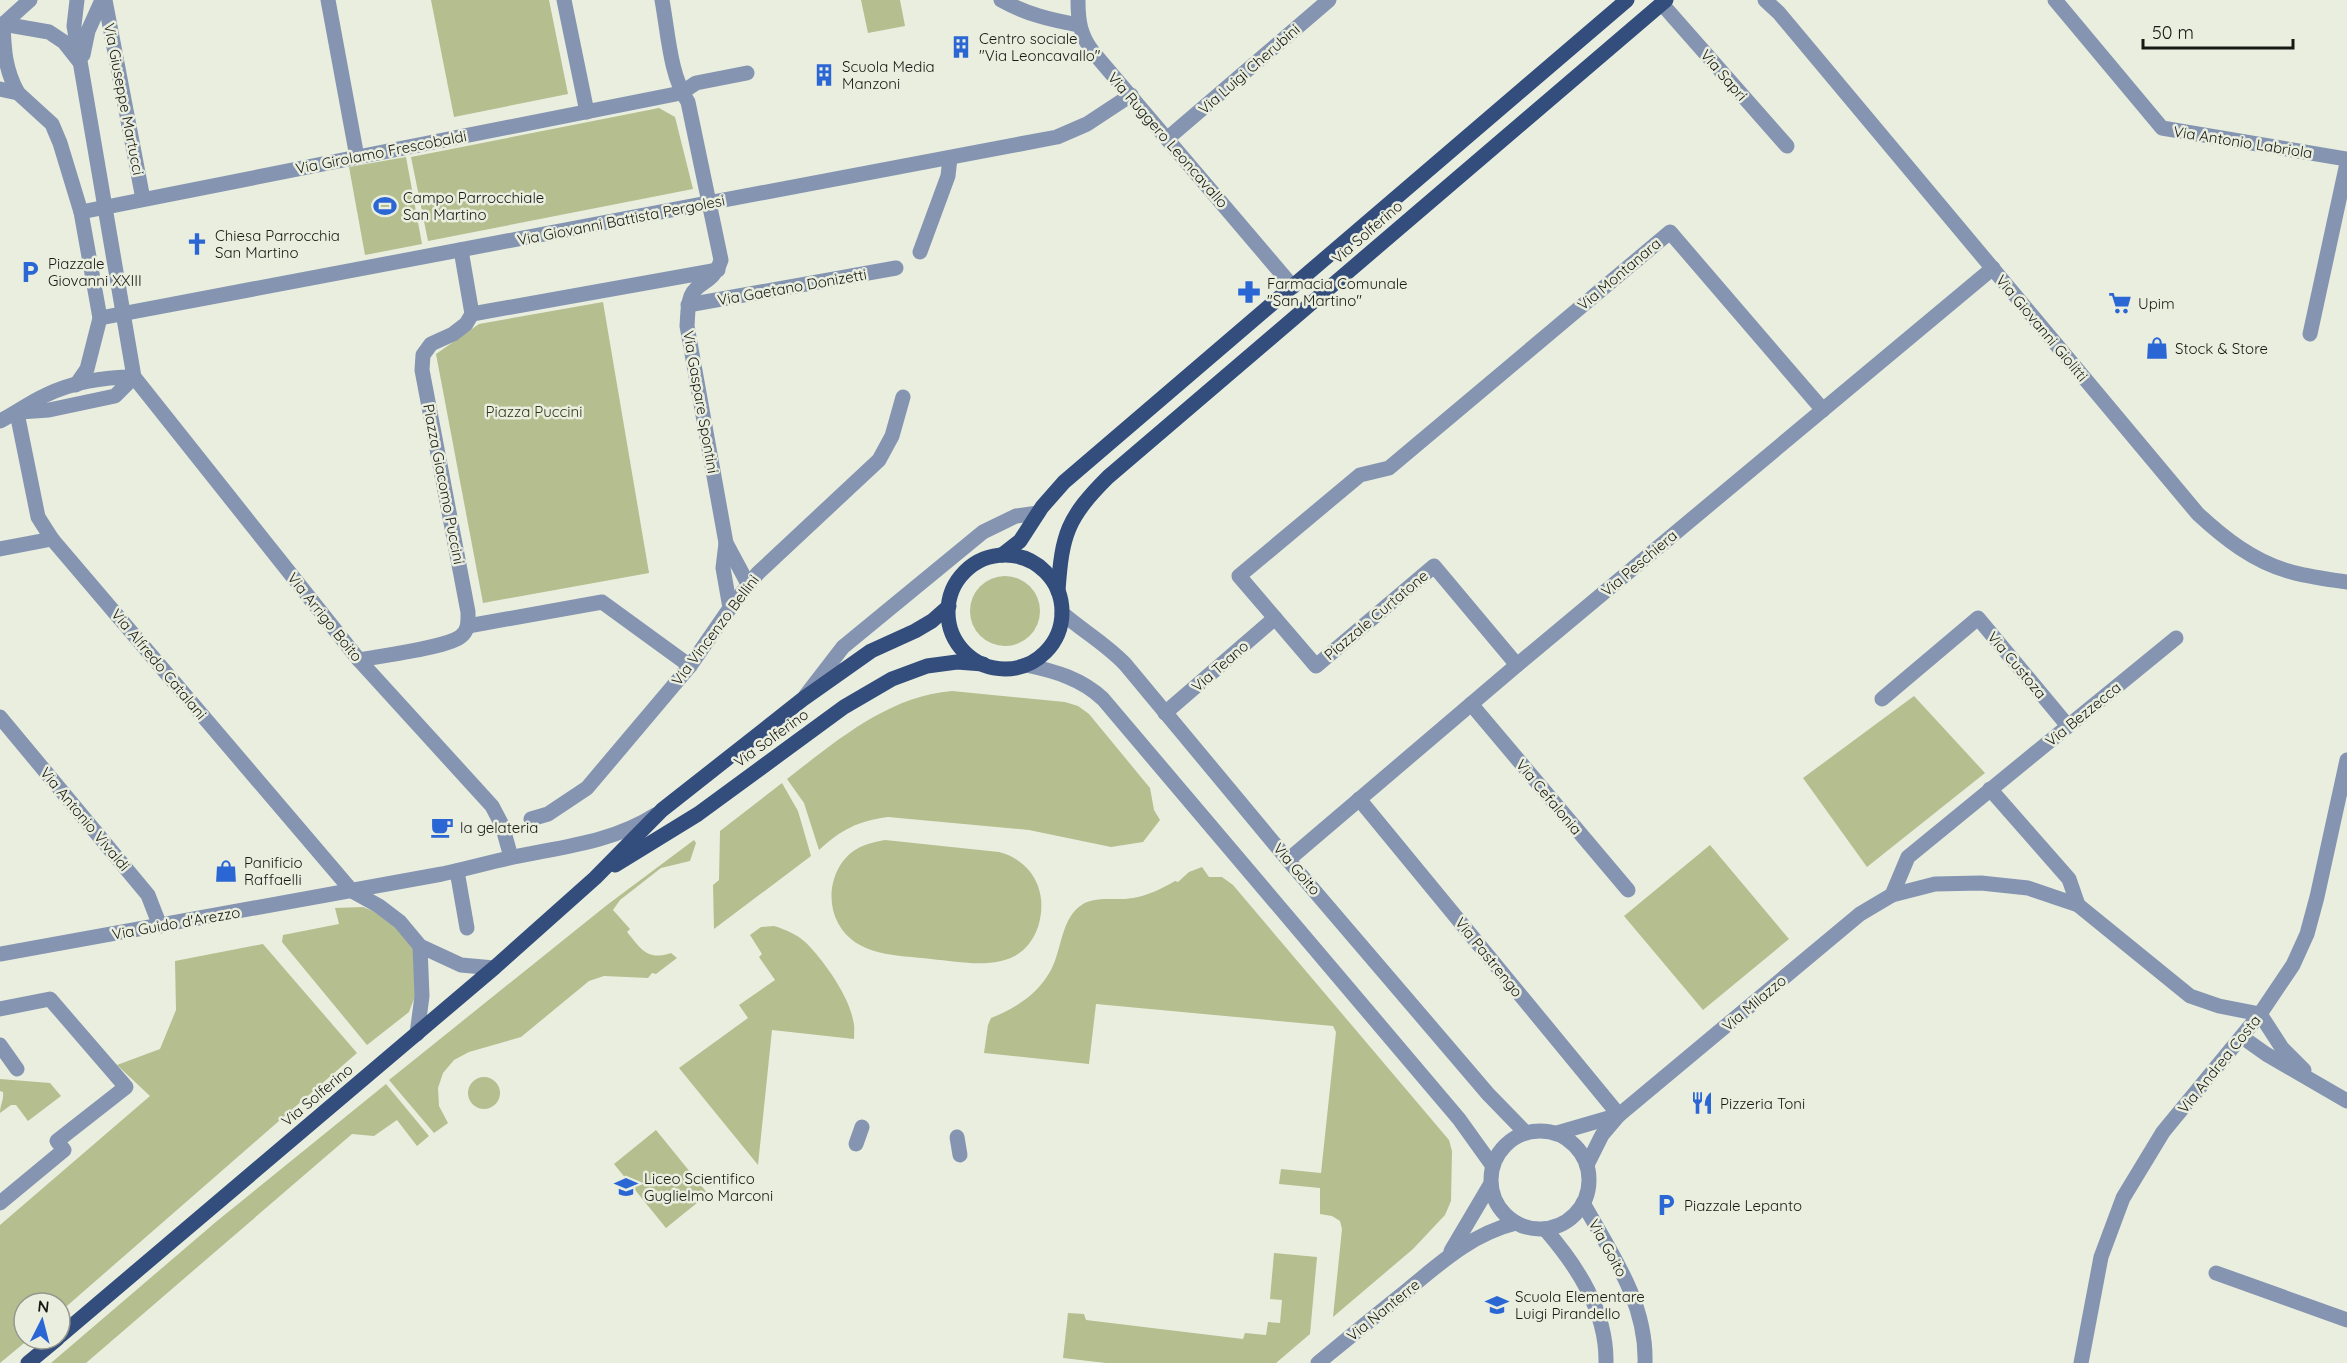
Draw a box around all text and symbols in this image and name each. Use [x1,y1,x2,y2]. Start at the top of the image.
scale bar [2143,12,2293,50]
street label: Via Luigi Cherubini [1194,20,1304,118]
street label: Via Giuseppe Martucci [100,21,148,177]
text: 50 m [2152,21,2194,44]
place label: Centro sociale "Via Leoncavallo" [979,29,1101,65]
building icon: Centro sociale "Via Leoncavallo" [948,34,974,60]
street label: Via Sapri [1697,45,1751,105]
place label: Scuola Media Manzoni [842,57,935,93]
building icon: Scuola Media Manzoni [811,62,837,88]
street label: Via Ruggero Leoncavallo [1104,68,1232,212]
street label: Via Antonio Labriola [2172,122,2314,162]
street label: Via Girolamo Frescobaldi [294,126,468,178]
place label: Campo Parrocchiale San Martino [403,188,544,224]
street label: Via Giovanni Battista Pergolesi [516,191,726,249]
sports icon: Campo Parrocchiale San Martino [372,193,398,219]
street label: Via Solferino [1328,196,1406,268]
place label: Chiesa Parrocchia San Martino [215,226,340,262]
church icon: Chiesa Parrocchia San Martino [184,231,210,257]
street label: Via Montanara [1573,234,1665,314]
place label: Piazzale Giovanni XXIII [48,254,142,290]
parking icon: Piazzale Giovanni XXIII [17,259,43,285]
street label: Via Gaetano Donizetti [716,265,868,309]
street label: Via Giovanni Giolitti [1992,271,2092,385]
place label: Farmacia Comunale "San Martino" [1267,274,1408,310]
pharmacy icon: Farmacia Comunale "San Martino" [1236,279,1262,305]
supermarket icon: Upim [2107,290,2133,316]
place label: Upim [2138,294,2175,313]
street label: Via Gaspare Spontini [679,329,723,475]
shop icon: Stock & Store [2144,335,2170,361]
place label: Stock & Store [2175,339,2268,358]
street label: Piazza Giacomo Puccini [419,402,469,566]
park label: Piazza Puccini [486,402,582,421]
street label: Via Peschiera [1597,526,1681,600]
street label: Piazzale Curtatone [1320,566,1432,664]
street label: Via Arrigo Boito [283,569,367,665]
street label: Via Vincenzo Bellini [667,571,763,689]
street label: Via Alfredo Catalani [107,605,211,723]
street label: Via Custoza [1983,628,2051,702]
street label: Via Teano [1188,636,1252,696]
street label: Via Bezzecca [2041,678,2125,750]
street label: Via Solferino [730,705,812,771]
street label: Via Cefalonia [1512,755,1586,839]
street label: Via Antonio Vivaldi [36,763,134,875]
cafe icon: la gelateria [429,814,455,840]
place label: la gelateria [460,818,538,837]
street label: Via Goito [1269,839,1325,899]
place label: Panificio Raffaelli [244,853,302,889]
shop icon: Panificio Raffaelli [213,858,239,884]
street label: Via Guido d'Arezzo [110,902,242,944]
street label: Via Pastrengo [1451,913,1527,1001]
street label: Via Milazzo [1718,971,1790,1035]
street label: Via Andrea Costa [2174,1011,2264,1117]
street label: Via Solferino [277,1060,357,1130]
restaurant icon: Pizzeria Toni [1689,1090,1715,1116]
place label: Pizzeria Toni [1720,1094,1805,1113]
place label: Liceo Scientifico Guglielmo Marconi [644,1169,773,1205]
school or university icon: Liceo Scientifico Guglielmo Marconi [613,1174,639,1200]
parking icon: Piazzale Lepanto [1653,1192,1679,1218]
place label: Piazzale Lepanto [1684,1196,1802,1215]
street label: Via Goito [1584,1216,1632,1280]
street label: Via Nanterre [1343,1275,1423,1345]
place label: Scuola Elementare Luigi Pirandello [1515,1287,1645,1323]
north arrow [12,1291,72,1351]
school or university icon: Scuola Elementare Luigi Pirandello [1484,1292,1510,1318]
text: N [37,1296,50,1317]

